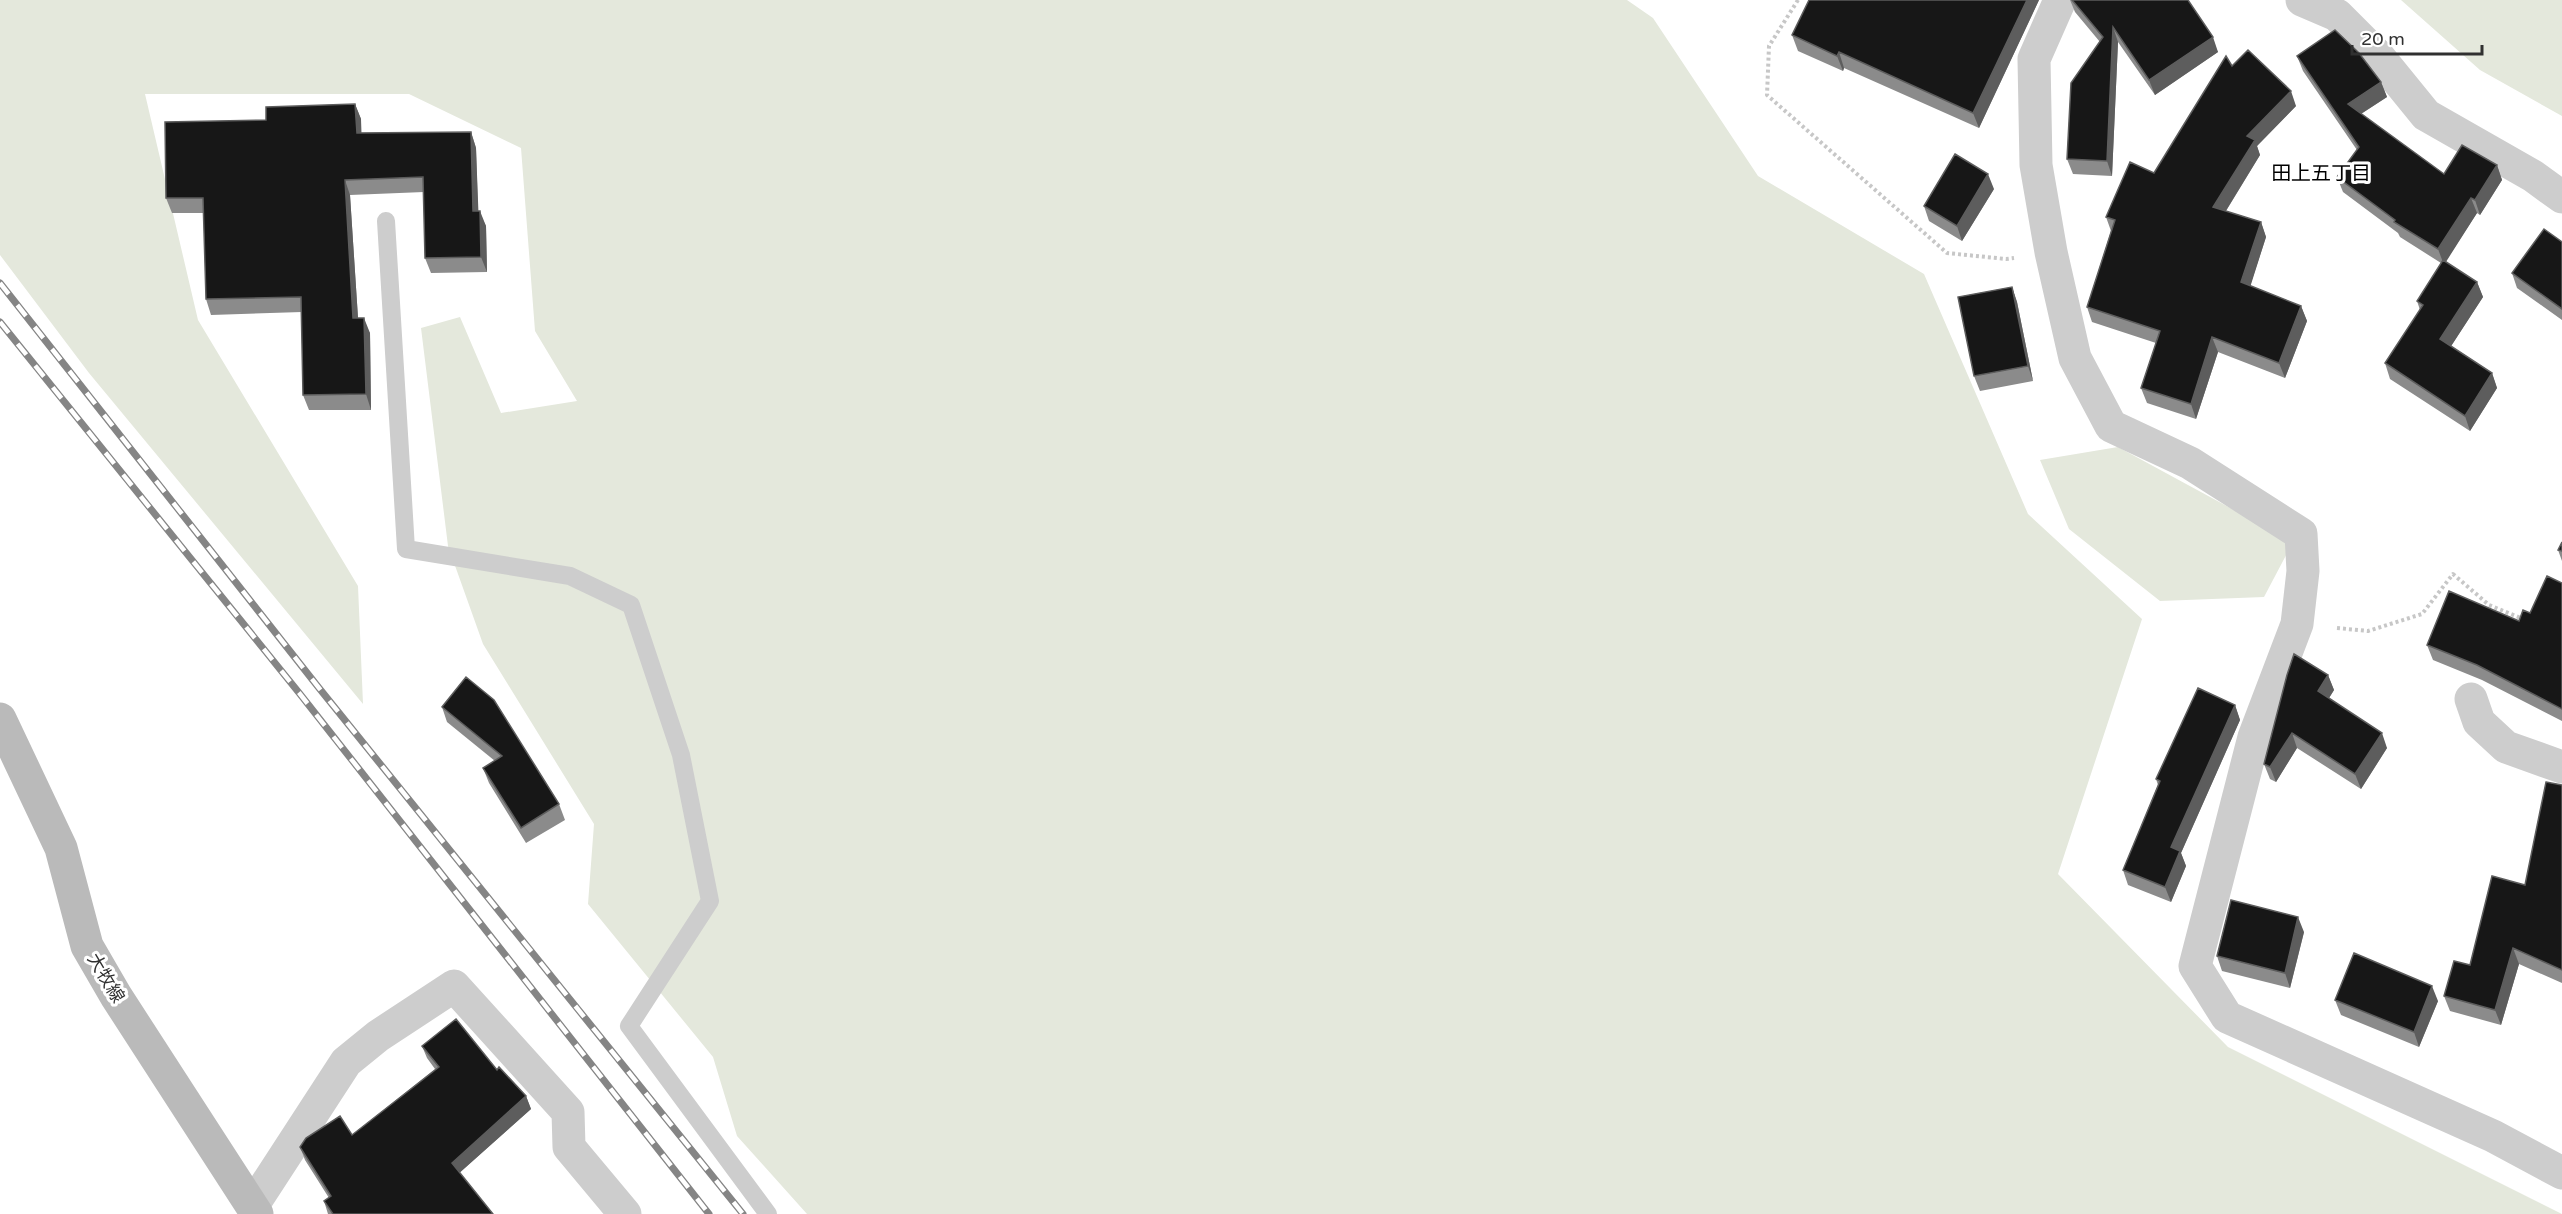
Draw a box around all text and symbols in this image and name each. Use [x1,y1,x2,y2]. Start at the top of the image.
scale bar [2352,18,2482,56]
text: 20 m [2361,28,2405,50]
district label: 田上五丁目 [2271,162,2371,186]
street label: 大牧線 [83,949,129,1007]

